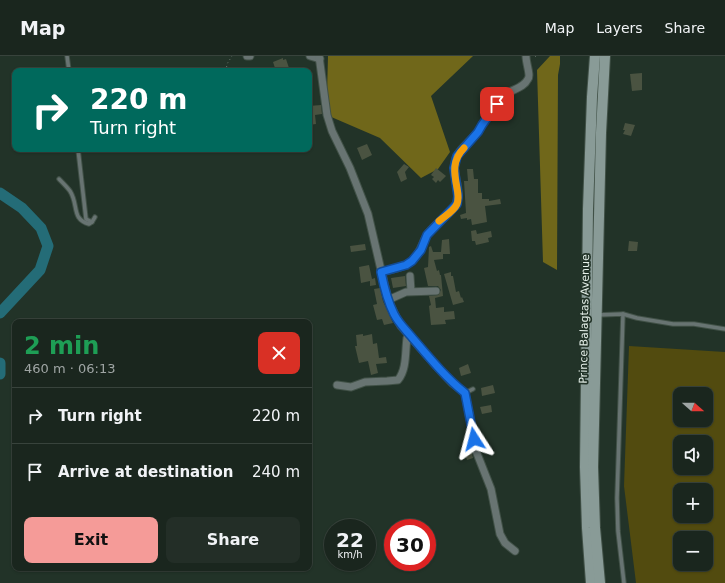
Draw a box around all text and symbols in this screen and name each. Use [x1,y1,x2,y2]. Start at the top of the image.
text: Map [20,17,65,39]
text: Map [545,20,574,36]
text: Layers [596,20,643,36]
text: Share [665,20,705,36]
text: 220 m [90,83,187,116]
icon: right [24,84,76,136]
pin [480,87,514,121]
icon: arrive [486,93,508,115]
text: Turn right [90,117,176,138]
street label: Prince Balagtas Avenue [577,254,592,384]
text: 2 min [24,332,99,360]
button: close [258,332,300,374]
text: 460 m · 06:13 [24,361,115,376]
north arrow [673,387,713,427]
map controls [673,387,713,571]
icon: right [24,405,46,427]
text: Turn right [58,407,142,425]
text: 220 m [252,407,300,425]
position arrow [453,418,495,460]
button: sound [673,435,713,475]
icon: arrive [24,461,46,483]
text: Arrive at destination [58,463,233,481]
text: 240 m [252,463,300,481]
button: + [673,483,713,523]
button: Exit [24,517,158,563]
button: Share [166,517,300,563]
speed limit sign: 30 [384,519,436,571]
text: 22 [336,528,364,552]
button: − [673,531,713,571]
text: km/h [337,549,363,560]

